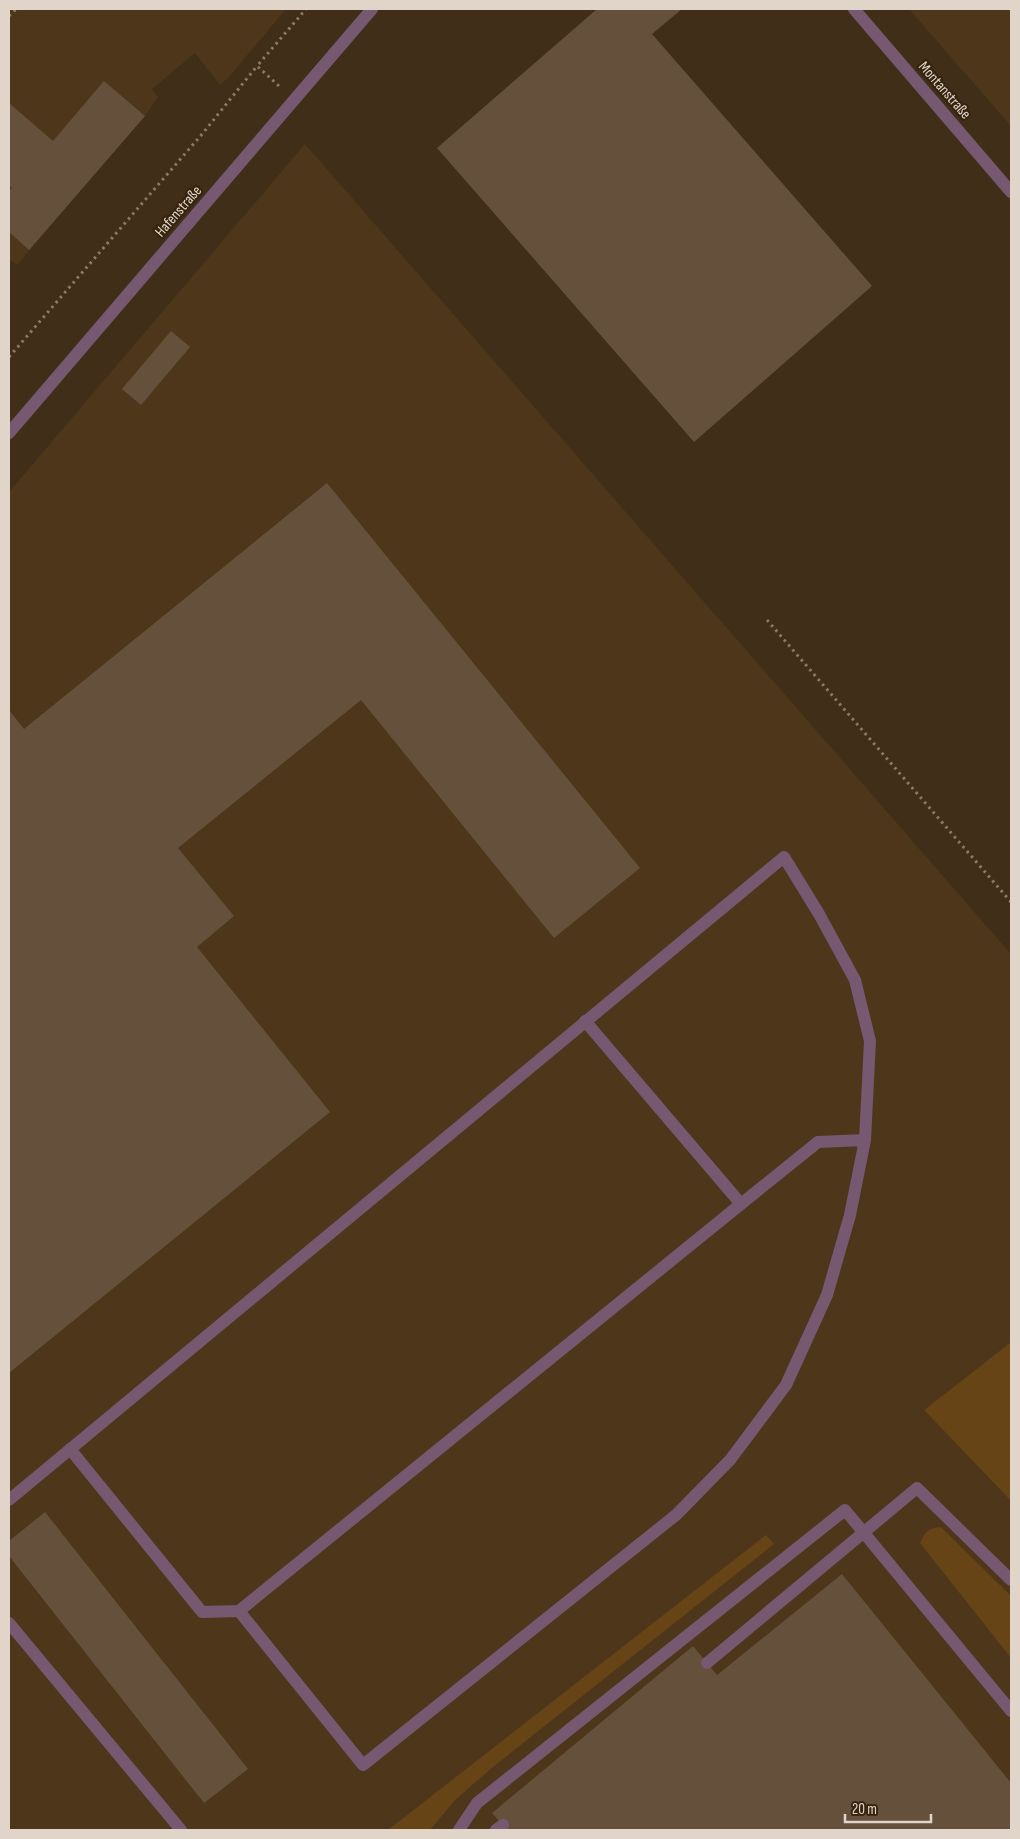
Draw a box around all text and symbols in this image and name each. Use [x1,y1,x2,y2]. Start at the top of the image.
street label: Montanstraße [914,57,975,123]
street label: Hafenstraße [151,182,206,241]
scale bar [845,1792,931,1824]
text: 20 m [852,1800,877,1819]

